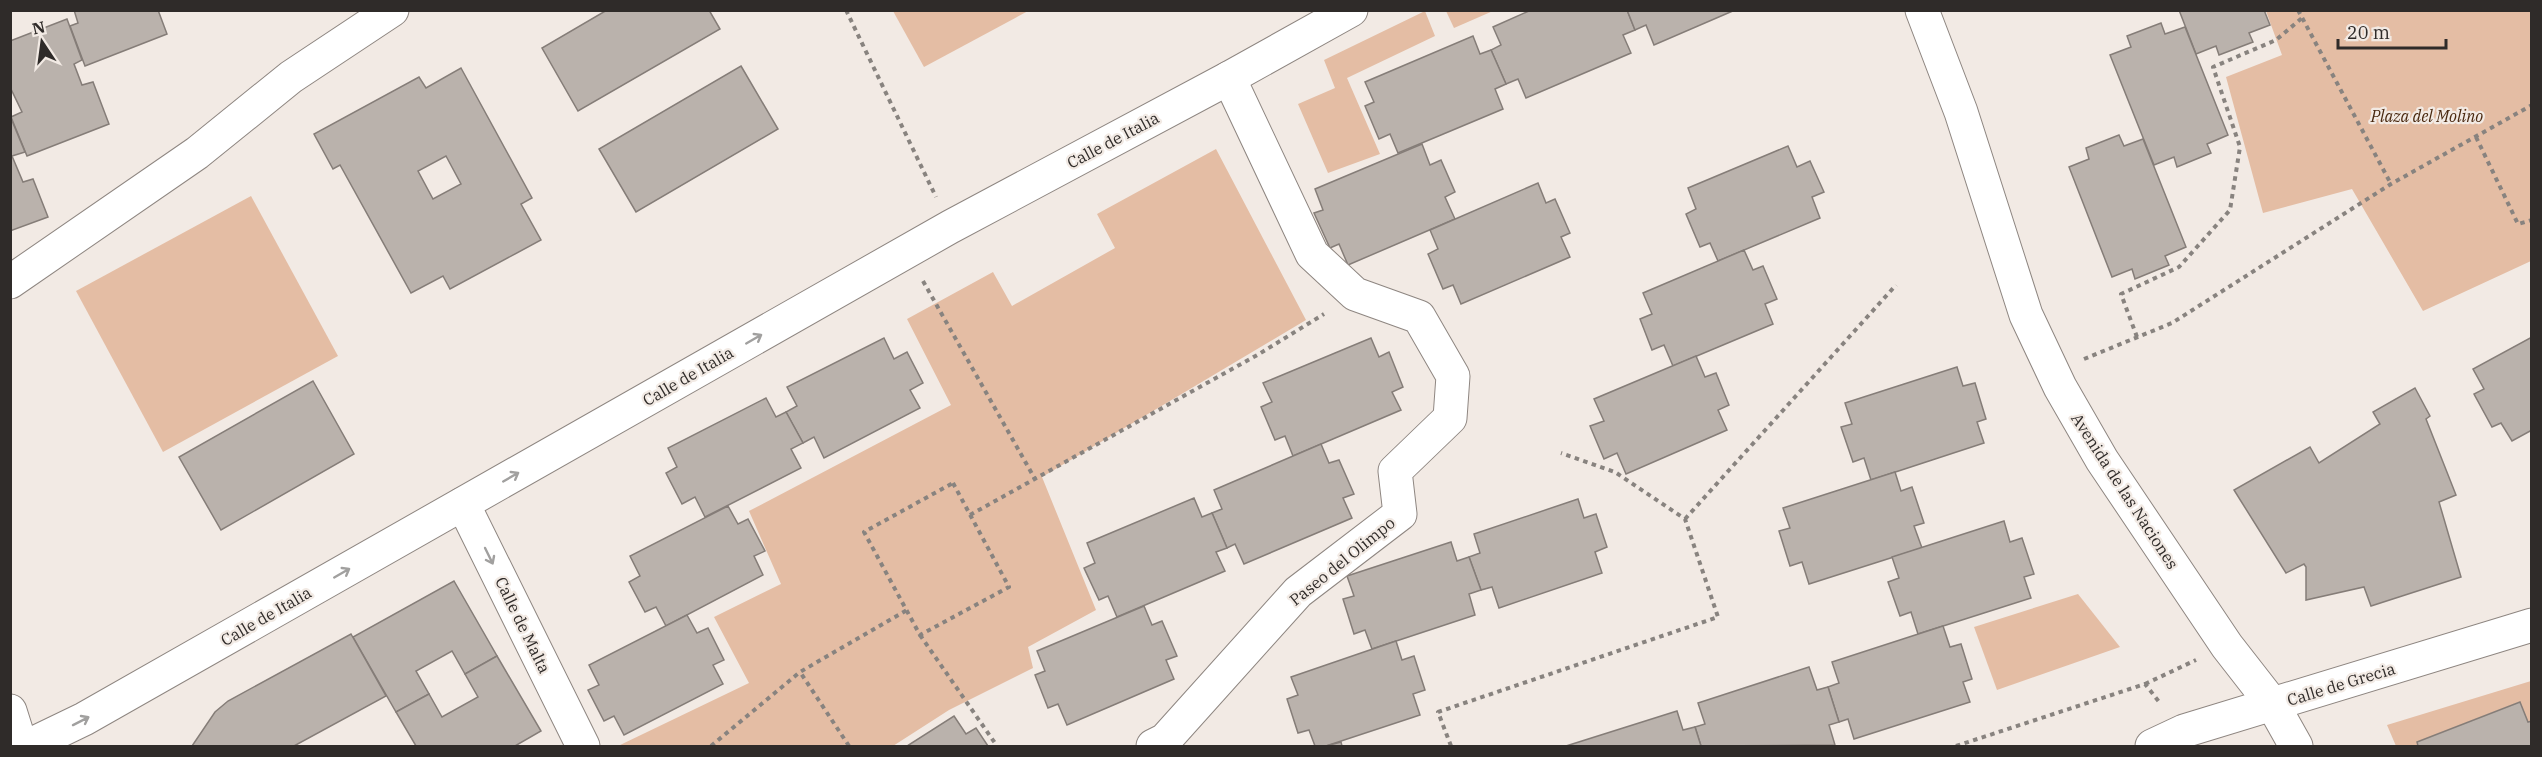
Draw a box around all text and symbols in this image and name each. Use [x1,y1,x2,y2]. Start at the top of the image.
north arrow [12,12,72,72]
scale bar [2338,12,2446,50]
text: N [30,16,47,39]
text: 20 m [2347,21,2390,44]
park label: Plaza del Molino [2370,106,2483,126]
street label: Calle de Italia [1064,107,1163,173]
one-way arrow [745,333,762,345]
street label: Calle de Italia [639,342,737,410]
street label: Avenida de las Naciones [2067,409,2183,573]
one-way arrow [502,470,519,482]
street label: Paseo del Olimpo [1285,512,1399,610]
one-way arrow [483,547,495,565]
one-way arrow [333,567,350,579]
street label: Calle de Malta [491,574,555,677]
street label: Calle de Italia [217,582,315,650]
street label: Calle de Grecia [2284,658,2398,710]
one-way arrow [71,714,89,726]

